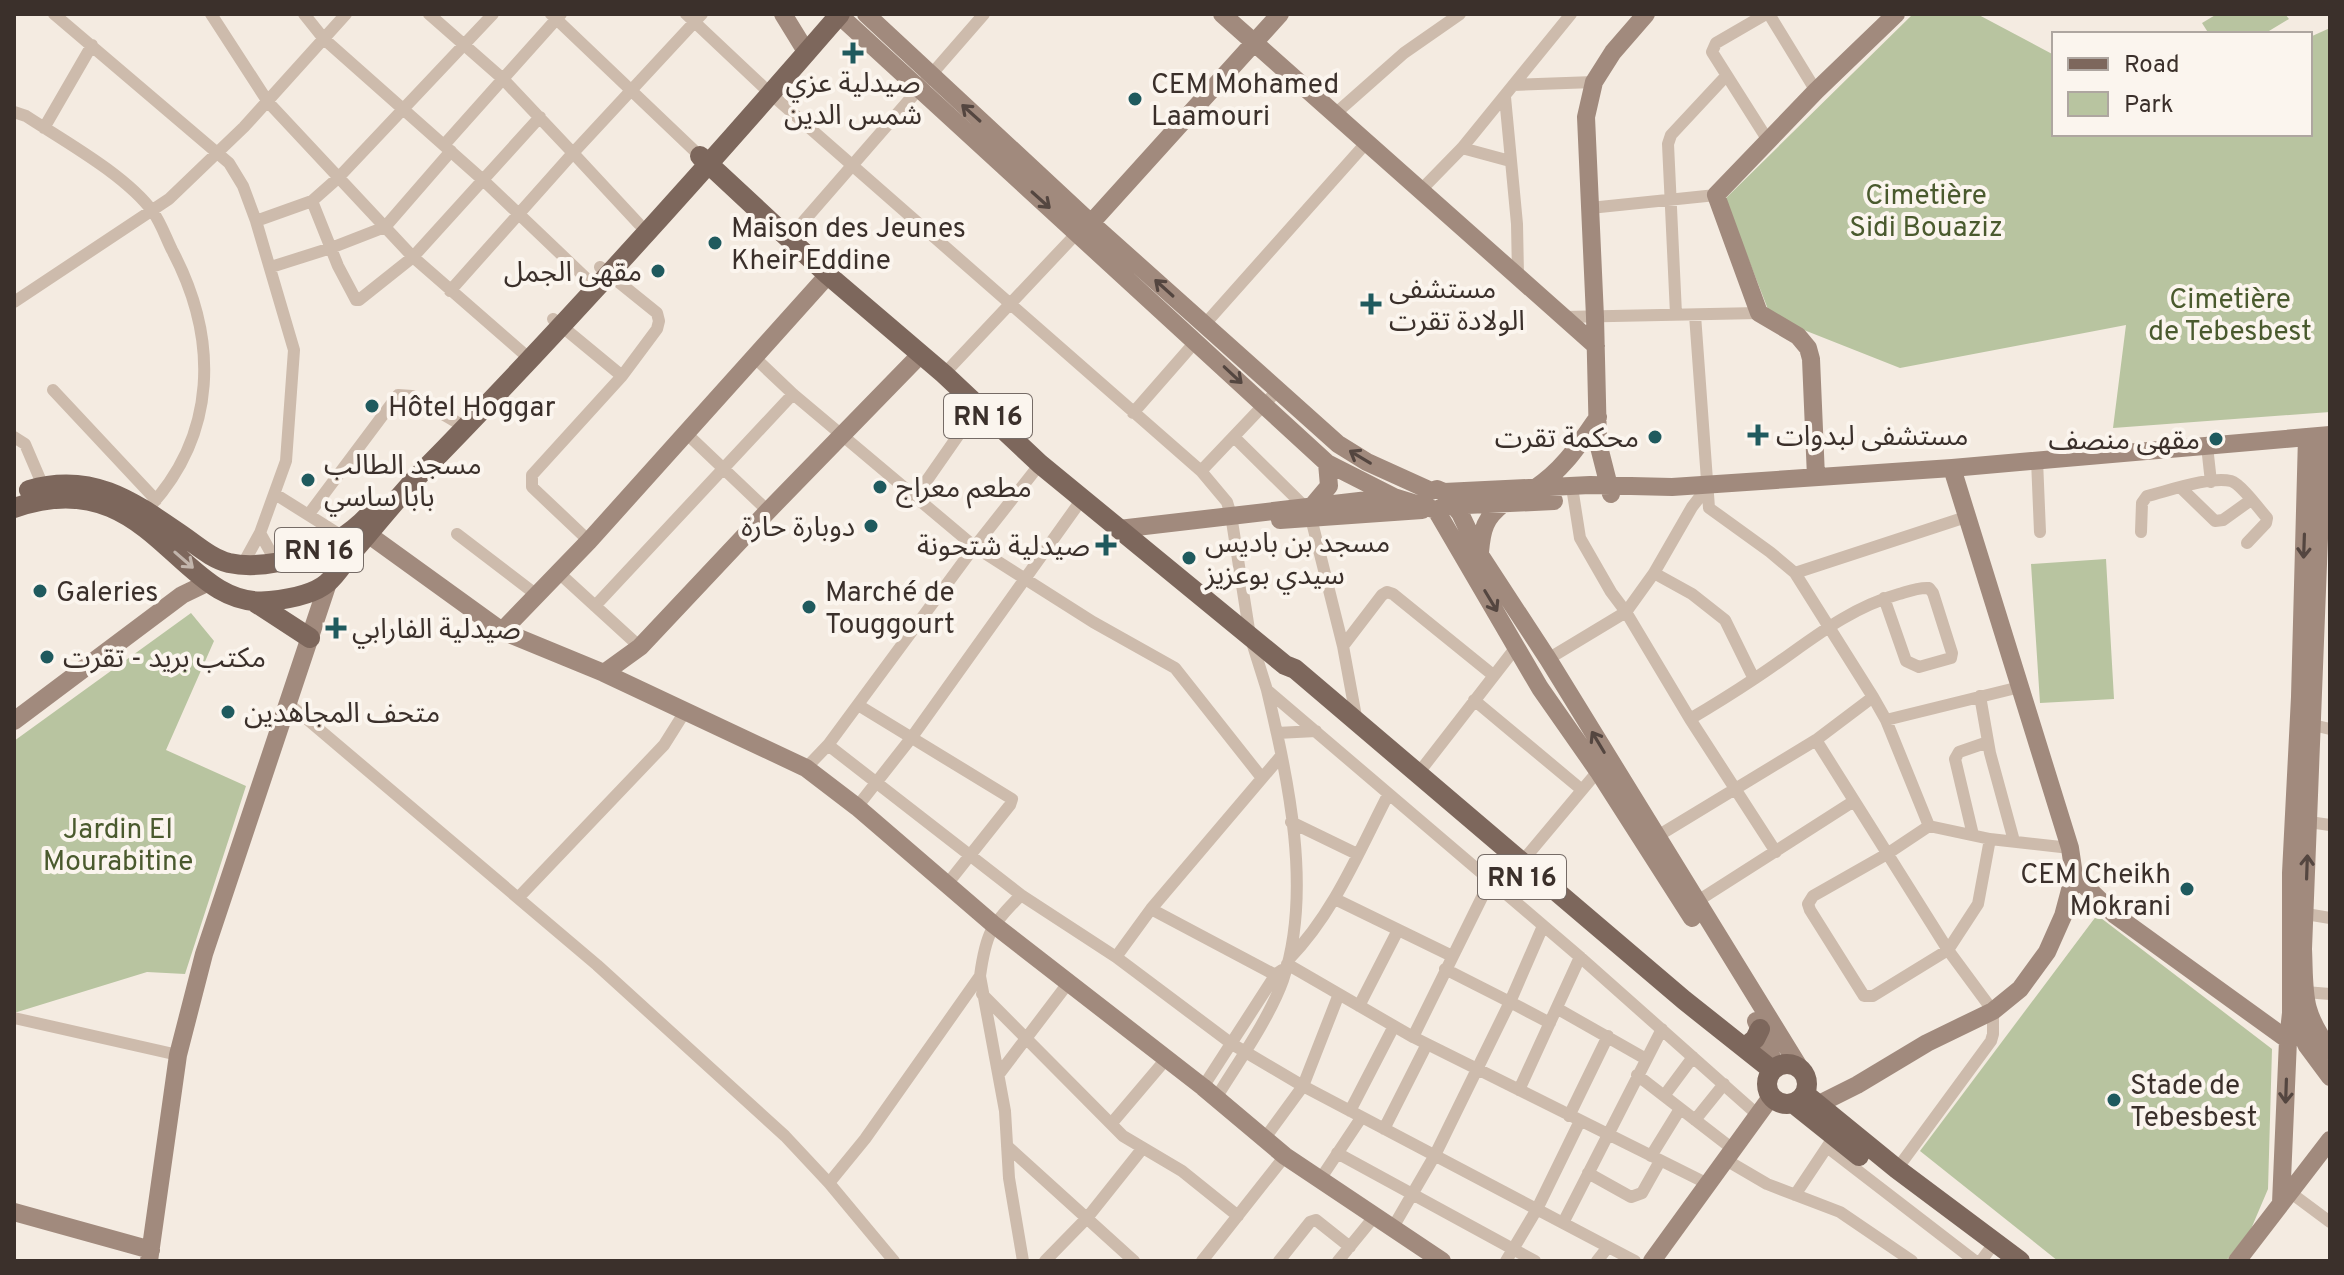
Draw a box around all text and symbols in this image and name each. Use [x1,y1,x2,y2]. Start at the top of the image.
legend [2052,32,2312,136]
marker: صيدلية عزي شمس الدين [844,44,862,62]
text: Road [2124,51,2180,81]
place label: صيدلية عزي شمس الدين [784,67,922,135]
place label: CEM Mohamed Laamouri [1151,68,1339,136]
marker: CEM Mohamed Laamouri [1126,90,1144,108]
text: Park [2124,91,2174,121]
one-way arrow [961,104,981,123]
park label: Cimetière Sidi Bouaziz [1849,179,2003,247]
one-way arrow [1030,191,1050,209]
place label: Maison des Jeunes Kheir Eddine [731,212,966,280]
marker: Maison des Jeunes Kheir Eddine [706,234,724,252]
place label: مقهى الجمل [504,256,642,292]
marker: مقهى الجمل [649,262,667,280]
place label: مستشفى الولادة تقرت [1389,273,1525,341]
one-way arrow [1154,279,1174,297]
park label: Cimetière de Tebesbest [2148,283,2312,351]
marker: مستشفى الولادة تقرت [1360,293,1382,315]
one-way arrow [1223,366,1243,385]
place label: Hôtel Hoggar [388,391,556,427]
road number: RN 16 [944,394,1032,438]
marker: Hôtel Hoggar [363,397,381,415]
place label: مستشفى لبدوات [1776,420,1969,456]
place label: محكمة تقرت [1495,422,1639,458]
marker: مستشفى لبدوات [1747,424,1769,446]
place label: مقهى منصف [2048,424,2200,460]
marker: محكمة تقرت [1646,428,1664,446]
marker: مقهى منصف [2207,430,2225,448]
place label: مسجد الطالب بابا ساسي [324,449,482,517]
one-way arrow [1349,449,1372,465]
marker: مسجد الطالب بابا ساسي [299,471,317,489]
place label: مطعم معراج [896,472,1032,509]
marker: مطعم معراج [871,478,889,496]
place label: دوبارة حارة [741,511,855,547]
marker: دوبارة حارة [862,517,880,535]
place label: مسجد بن باديس سيدي بوعزيز [1204,527,1390,595]
road number: RN 16 [275,528,363,572]
place label: صيدلية شتحونة [917,530,1090,566]
one-way arrow [2297,532,2312,559]
marker: صيدلية شتحونة [1097,536,1115,554]
marker: مسجد بن باديس سيدي بوعزيز [1180,549,1198,567]
one-way arrow [173,551,193,569]
place label: Galeries [56,576,158,612]
place label: Marché de Touggourt [825,576,955,644]
marker: Galeries [31,582,49,600]
one-way arrow [1483,589,1499,612]
marker: Marché de Touggourt [800,598,818,616]
place label: صيدلية الفارابي [352,613,521,649]
marker: صيدلية الفارابي [327,619,345,637]
place label: مكتب بريد - تقرت [63,642,266,678]
marker: مكتب بريد - تقرت [38,648,56,666]
place label: متحف المجاهدين [244,697,440,733]
marker: متحف المجاهدين [219,703,237,721]
one-way arrow [1590,731,1606,754]
park label: Jardin El Mourabitine [43,813,193,881]
one-way arrow [2300,854,2315,881]
road number: RN 16 [1478,855,1566,899]
place label: CEM Cheikh Mokrani [2020,858,2171,926]
marker: CEM Cheikh Mokrani [2178,880,2196,898]
place label: Stade de Tebesbest [2130,1069,2257,1137]
one-way arrow [2278,1077,2293,1104]
marker: Stade de Tebesbest [2105,1091,2123,1109]

